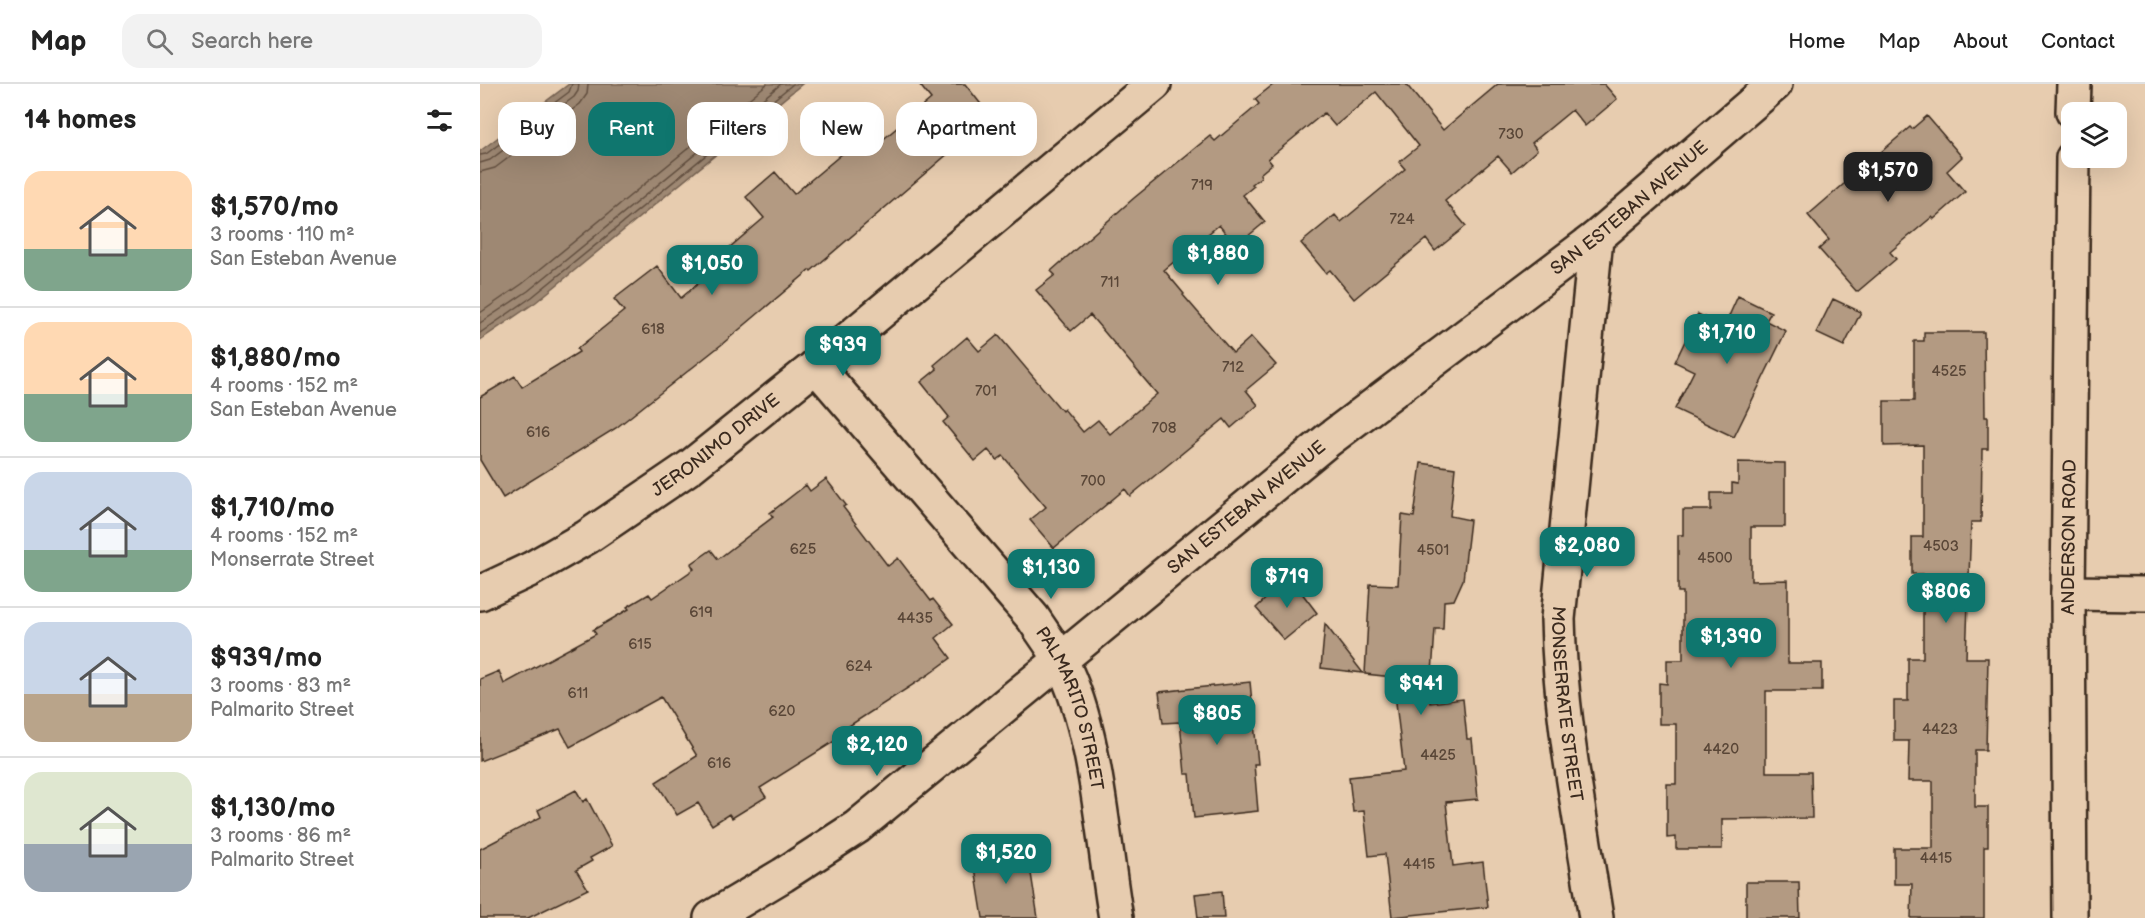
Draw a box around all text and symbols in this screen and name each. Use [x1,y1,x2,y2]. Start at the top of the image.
search box [122,14,542,68]
text: Map [30,25,86,58]
icon: search [143,25,176,58]
text: Search here [191,28,313,55]
text: Home [1788,29,1845,54]
text: Map [1878,29,1920,54]
text: About [1953,29,2008,54]
text: Contact [2041,29,2115,54]
chip: Buy [498,102,576,156]
chip: Rent [588,102,675,156]
chip: Filters [687,102,788,156]
chip: New [800,102,884,156]
chip: Apartment [896,102,1037,156]
map controls [2061,102,2127,168]
button: layers [2061,102,2127,168]
icon: filters [423,104,456,137]
text: 14 homes [24,105,136,136]
house number: 730 [1498,125,1524,144]
street label: SAN ESTEBAN AVENUE [1547,136,1712,280]
pin: $1,570 [1839,152,1937,203]
text: $1,570 [1857,159,1919,183]
house number: 719 [1191,176,1213,195]
text: $1,570/mo [210,192,339,223]
icon: home [72,195,144,267]
house number: 724 [1389,210,1415,229]
text: 3 rooms · 110 m² [210,223,355,247]
pin: $1,880 [1169,235,1267,286]
text: $1,880 [1187,242,1249,266]
pin: $1,050 [663,245,761,296]
text: San Esteban Avenue [210,247,397,271]
text: $1,050 [681,252,743,276]
house number: 711 [1101,273,1119,292]
pin: $1,710 [1678,314,1776,365]
house number: 618 [641,320,665,339]
text: $1,710 [1698,321,1756,345]
pin: $939 [807,326,879,377]
text: $939 [819,333,867,357]
text: $1,880/mo [210,343,340,374]
icon: home [72,346,144,418]
house number: 712 [1222,358,1244,377]
house number: 4525 [1931,362,1967,381]
text: 4 rooms · 152 m² [210,374,358,398]
house number: 701 [975,382,997,401]
street label: JERONIMO DRIVE [648,389,784,501]
text: San Esteban Avenue [210,398,397,422]
house number: 708 [1152,419,1177,438]
house number: 616 [526,423,550,442]
street label: SAN ESTEBAN AVENUE [1163,436,1330,579]
street label: ANDERSON ROAD [2058,459,2081,615]
house number: 700 [1080,472,1106,491]
text: $1,710/mo [210,493,335,524]
icon: home [72,496,144,568]
text: 4 rooms · 152 m² [210,524,358,548]
pin: $2,080 [1538,527,1636,578]
text: $2,080 [1554,534,1620,558]
house number: 4503 [1923,537,1959,556]
house number: 625 [790,540,816,559]
house number: 4501 [1417,541,1449,560]
text: Monserrate Street [210,548,374,572]
pin: $1,130 [1002,549,1100,600]
house number: 4500 [1697,549,1733,568]
text: $1,130 [1022,556,1080,580]
pin: $719 [1251,558,1323,609]
text: $719 [1265,565,1309,589]
pin: $806 [1910,573,1982,624]
text: $806 [1921,580,1971,604]
house number: 619 [689,603,713,622]
street label: MONSERRATE STREET [1547,605,1587,803]
house number: 4435 [897,609,933,628]
pin: $1,390 [1682,618,1780,669]
street label: PALMARITO STREET [1031,623,1108,792]
text: $1,390 [1700,625,1762,649]
house number: 615 [628,635,652,654]
text: $939/mo [210,643,322,674]
icon: home [72,646,144,718]
house number: 624 [846,657,872,676]
pin: $941 [1385,665,1457,716]
text: $941 [1399,672,1443,696]
text: 3 rooms · 83 m² [210,674,351,698]
house number: 611 [568,684,588,703]
pin: $805 [1181,695,1253,746]
text: Palmarito Street [210,698,354,722]
house number: 620 [769,702,796,721]
text: $805 [1192,702,1242,726]
house number: 4423 [1922,720,1958,739]
pin: $2,120 [828,726,926,777]
text: $2,120 [846,733,908,757]
house number: 4420 [1703,740,1739,759]
house number: 4425 [1420,746,1456,765]
house number: 616 [707,754,731,773]
text: $1,130/mo [210,793,335,824]
icon: home [72,796,144,868]
text: 3 rooms · 86 m² [210,824,351,848]
pin: $1,520 [957,834,1055,885]
text: $1,520 [975,841,1037,865]
text: Palmarito Street [210,848,354,872]
house number: 4415 [1920,849,1952,868]
house number: 4415 [1403,855,1435,874]

